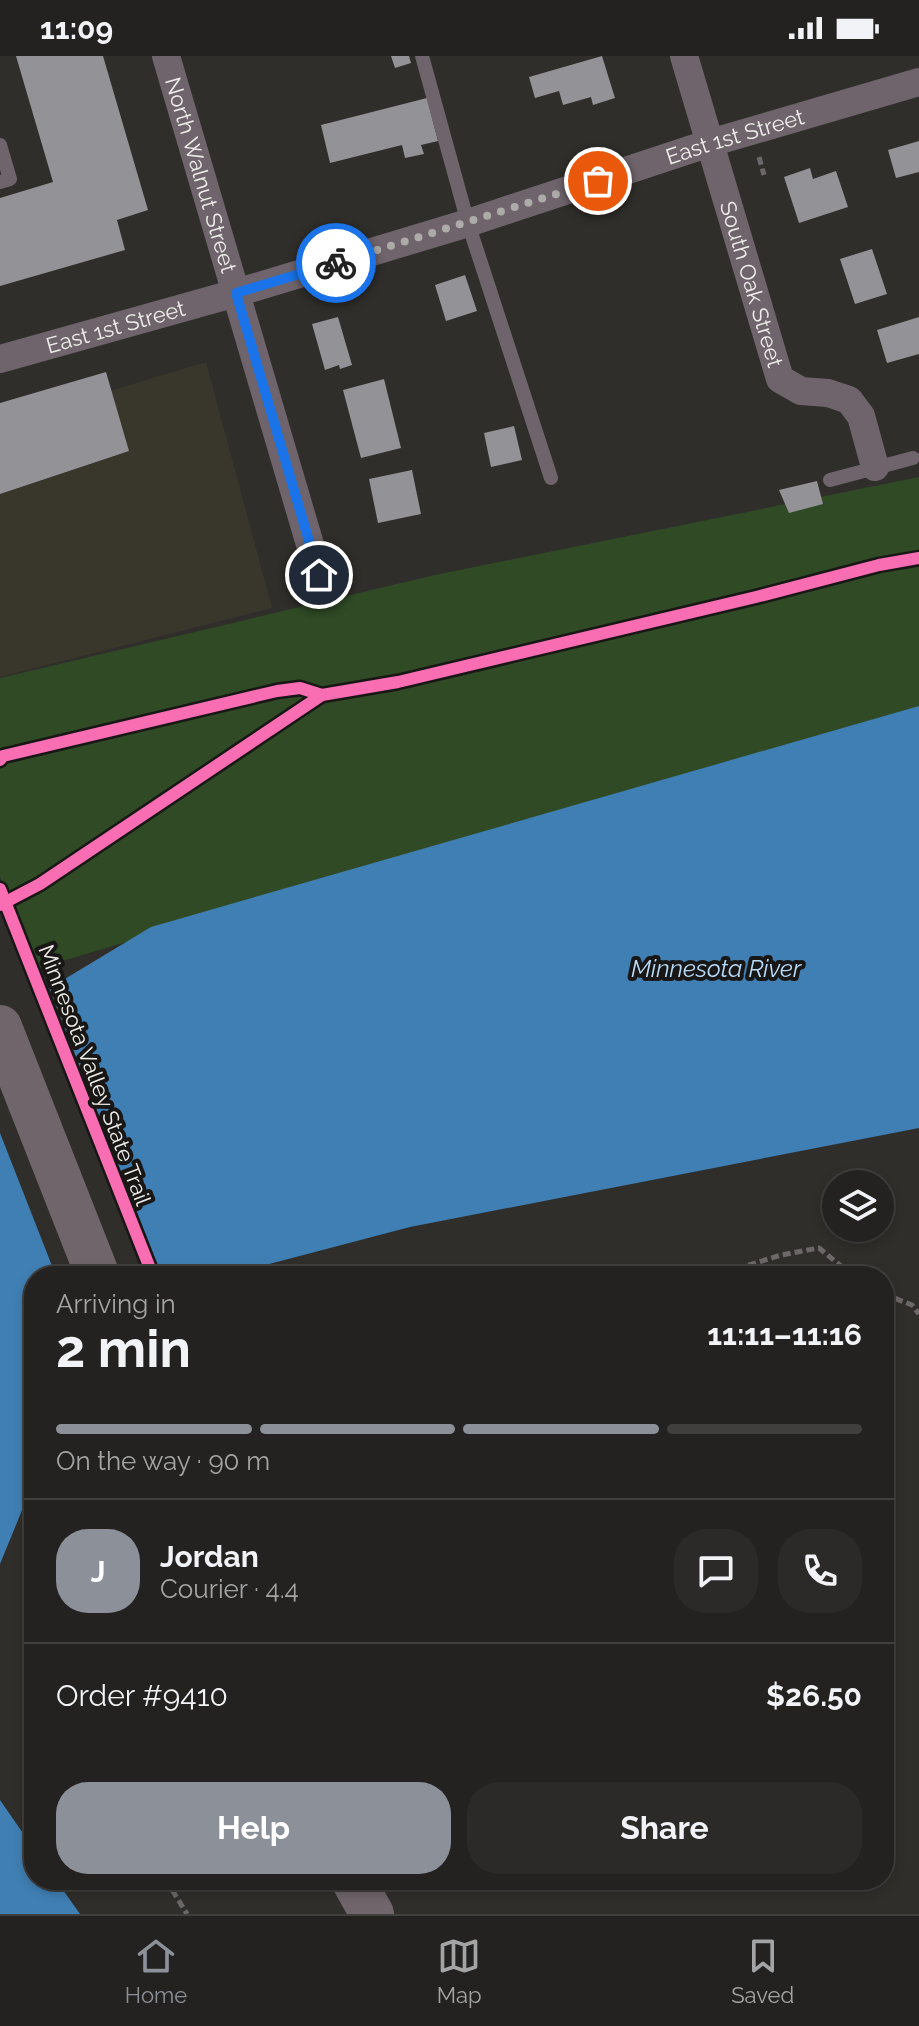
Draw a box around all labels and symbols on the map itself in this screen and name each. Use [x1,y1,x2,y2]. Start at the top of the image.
street label: North Walnut Street [160,74,242,276]
street label: East 1st Street [662,103,808,170]
pin [564,147,632,215]
street label: South Oak Street [715,198,789,371]
courier [296,223,376,303]
street label: East 1st Street [43,295,189,358]
pin [285,541,353,609]
street label: Minnesota Valley State Trail [33,941,157,1209]
water label: Minnesota River [631,954,802,983]

